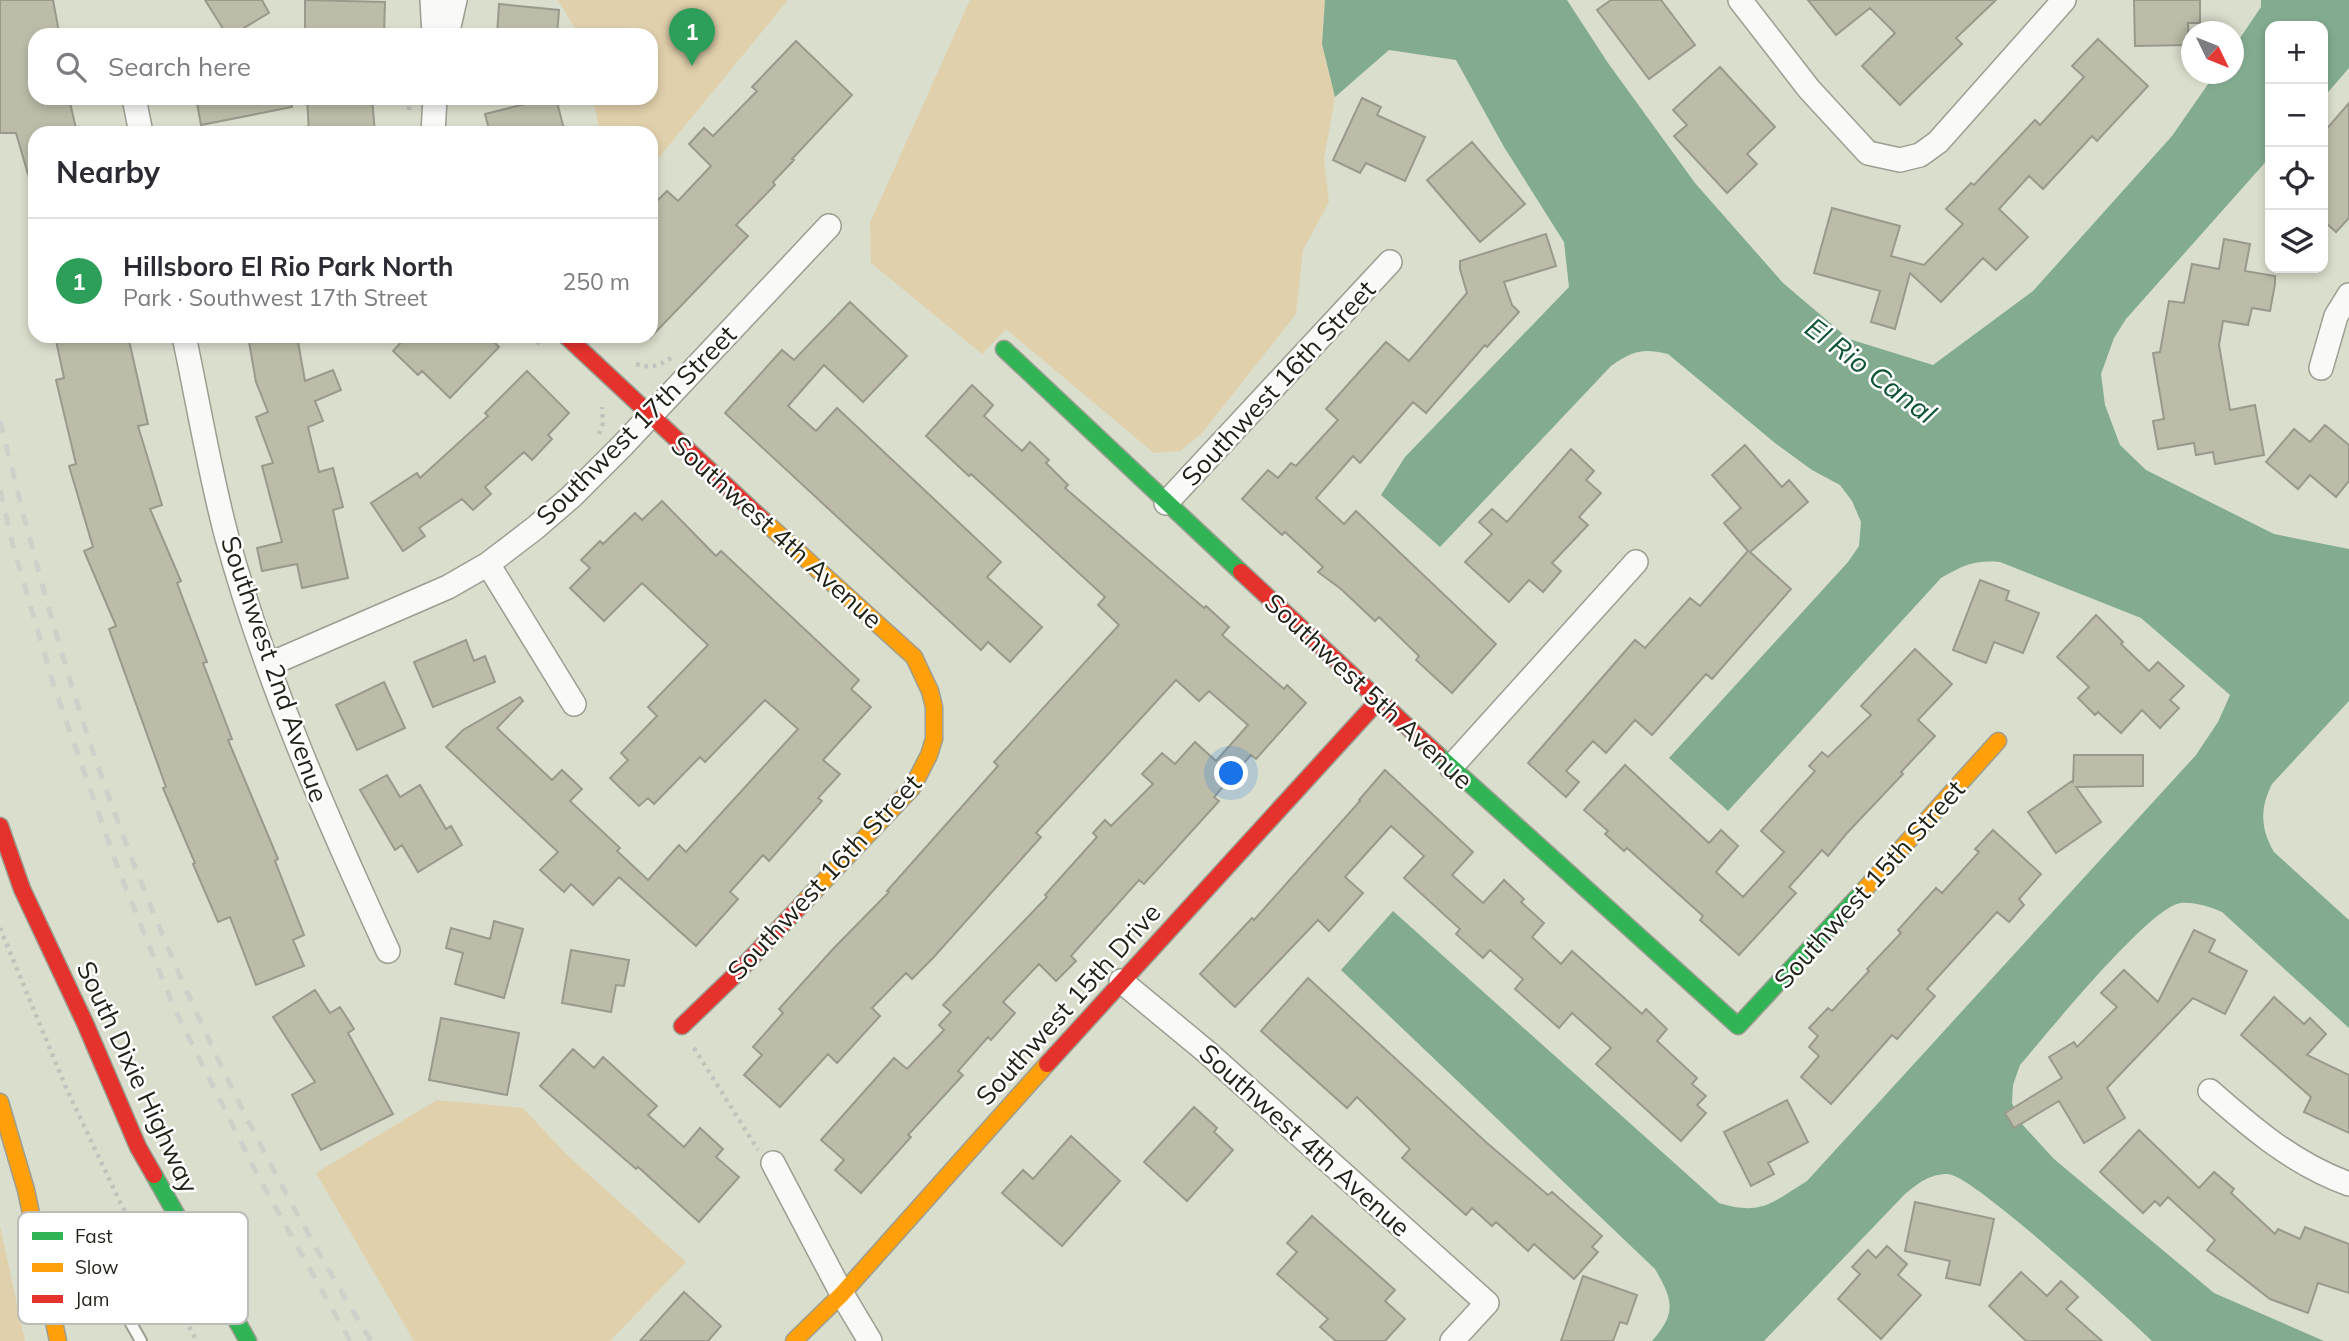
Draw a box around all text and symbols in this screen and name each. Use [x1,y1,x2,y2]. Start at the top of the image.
pin: 1 [669,8,715,66]
north arrow [2181,21,2244,84]
map controls [2265,21,2328,273]
button: + [2265,21,2328,84]
search box [28,28,658,105]
icon: search [52,48,90,86]
text: Search here [108,50,251,83]
button: − [2265,84,2328,147]
button: locate [2265,147,2328,210]
text: Nearby [56,153,160,191]
button: layers [2265,210,2328,273]
text: Hillsboro El Rio Park North [123,250,454,283]
text: 1 [72,267,86,296]
text: 250 m [562,267,630,296]
street label: Southwest 16th Street [1174,273,1382,493]
text: Park · Southwest 17th Street [123,283,427,312]
water label: El Rio Canal [1799,309,1944,431]
street label: Southwest 17th Street [529,318,743,532]
street label: Southwest 4th Avenue [665,428,889,636]
street label: Southwest 2nd Avenue [214,532,336,806]
street label: Southwest 5th Avenue [1258,586,1480,796]
your location [1214,756,1248,790]
street label: Southwest 16th Street [720,767,928,987]
street label: Southwest 15th Street [1767,773,1971,995]
street label: Southwest 15th Drive [969,896,1167,1112]
street label: South Dixie Highway [70,956,206,1198]
street label: Southwest 4th Avenue [1193,1036,1417,1244]
legend [18,1212,248,1324]
text: Fast [75,1224,113,1248]
text: Slow [75,1255,119,1279]
text: Jam [75,1287,109,1311]

